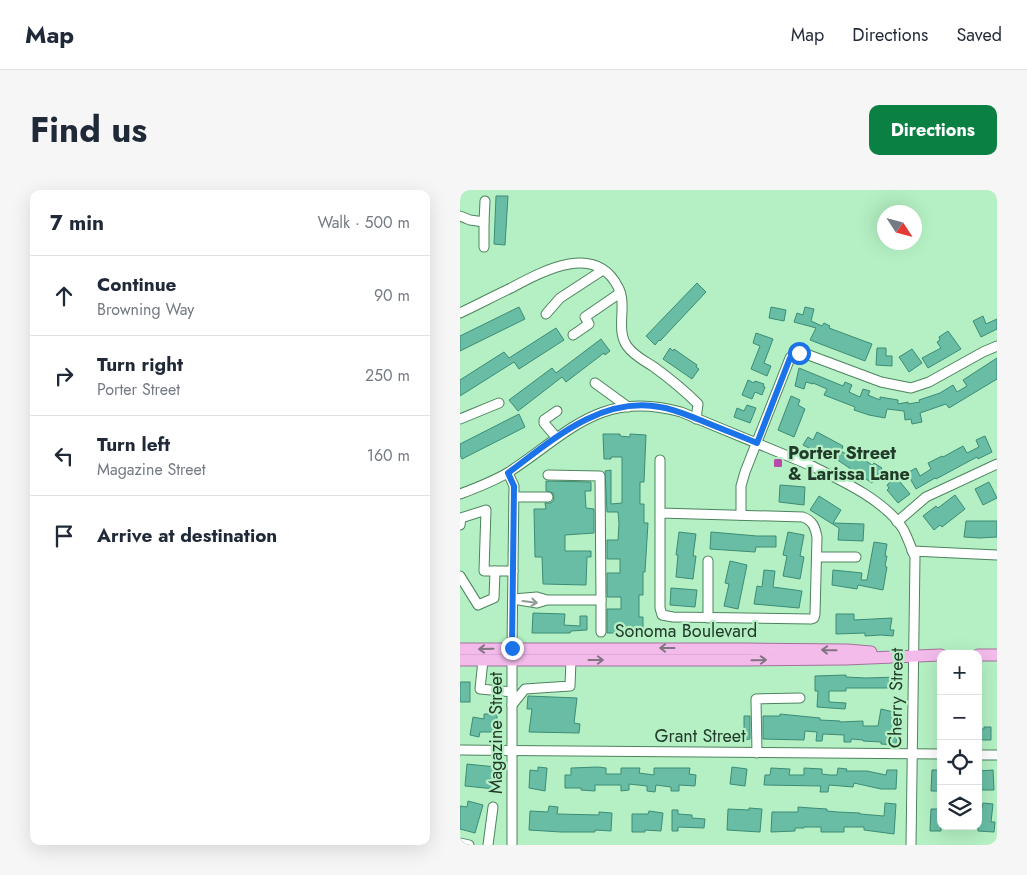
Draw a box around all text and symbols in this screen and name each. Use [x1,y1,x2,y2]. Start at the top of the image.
text: Map [25,17,74,52]
text: Map [791,22,824,48]
text: Directions [852,22,928,48]
text: Saved [956,22,1002,48]
text: Find us [30,105,147,155]
button: Directions [869,105,997,155]
north arrow [877,205,922,250]
text: 7 min [50,208,104,238]
text: Walk · 500 m [317,211,410,234]
text: Continue [97,271,176,298]
icon: ahead [50,282,78,310]
text: 90 m [374,284,410,307]
text: Browning Way [97,298,194,321]
route start [788,342,811,365]
text: Turn right [97,351,183,378]
icon: right [50,362,78,390]
text: 250 m [365,364,410,387]
text: Porter Street [97,378,180,401]
text: Turn left [97,431,170,458]
place label: Porter Street & Larissa Lane [788,440,910,487]
icon: left [50,442,78,470]
text: 160 m [367,444,410,467]
marker: Porter Street & Larissa Lane [772,457,784,469]
text: Magazine Street [97,458,206,481]
icon: arrive [50,522,78,550]
text: Arrive at destination [97,522,277,549]
one-way arrow [522,597,538,607]
street label: Sonoma Boulevard [615,618,757,644]
route end [501,637,524,660]
one-way arrow [659,643,675,653]
one-way arrow [478,644,494,653]
one-way arrow [821,645,838,655]
street label: Cherry Street [882,647,910,748]
map controls [937,650,982,830]
button: + [937,650,982,695]
one-way arrow [588,655,604,665]
one-way arrow [750,655,766,665]
street label: Magazine Street [483,671,509,794]
button: − [937,695,982,740]
street label: Grant Street [655,723,746,749]
button: locate [937,740,982,785]
button: layers [937,785,982,830]

